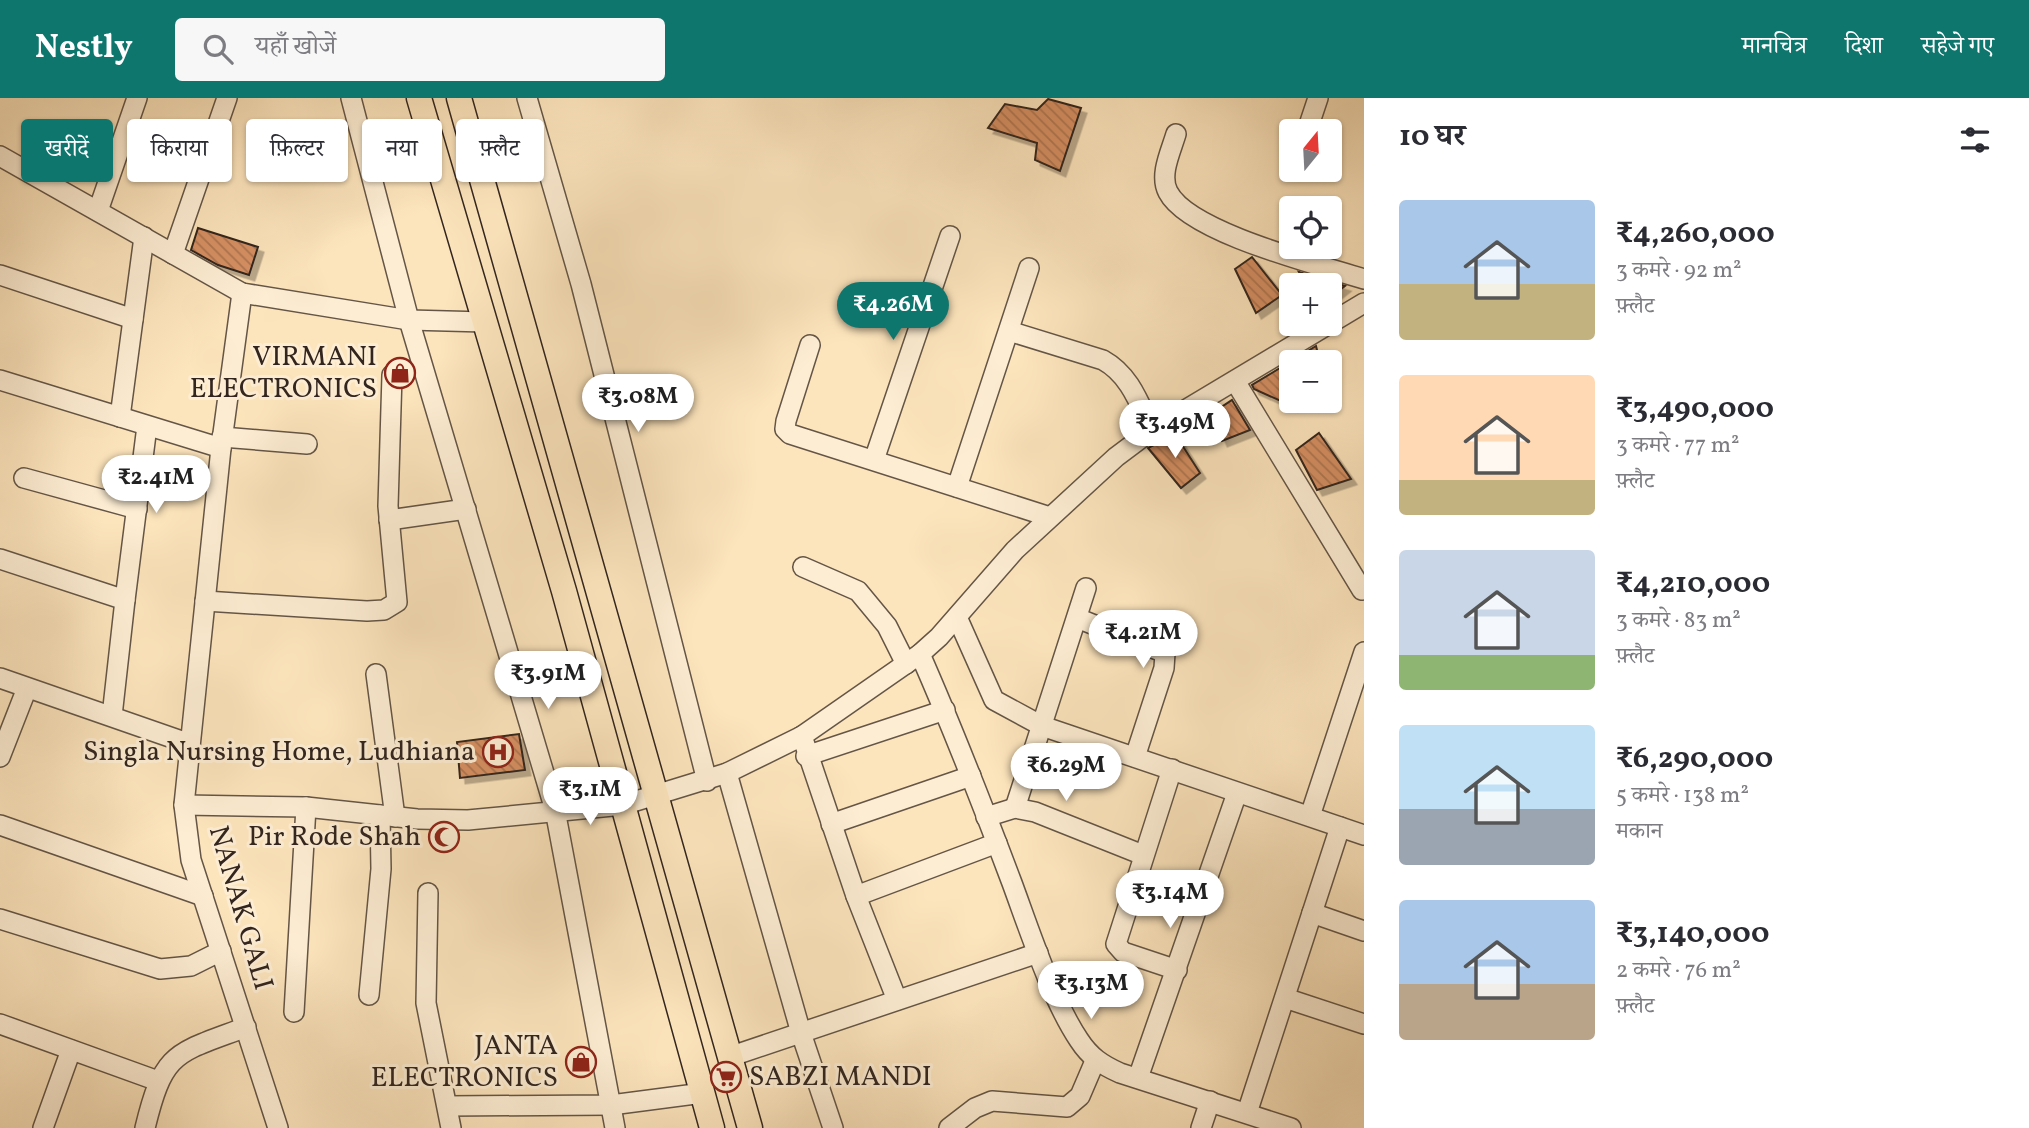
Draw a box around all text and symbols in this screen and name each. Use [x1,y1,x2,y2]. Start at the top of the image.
search box [175,18,665,81]
text: Nestly [35,26,133,72]
text: यहाँ खोजें [255,29,336,65]
icon: search [199,30,237,68]
text: मानचित्र [1742,30,1807,64]
text: दिशा [1845,30,1883,64]
text: सहेजे गए [1921,30,1994,64]
text: 10 घर [1399,116,1465,158]
chip: खरीदें [21,119,113,182]
chip: किराया [127,119,232,182]
chip: फ़िल्टर [246,119,348,182]
chip: नया [362,119,442,182]
chip: फ़्लैट [456,119,544,182]
north arrow [1279,119,1342,182]
map controls [1279,119,1342,413]
icon: filters [1956,121,1994,159]
button: locate [1279,196,1342,259]
text: ₹4,260,000 [1616,213,1775,255]
icon: home [1455,228,1539,312]
text: 3 कमरे · 92 m² [1616,255,1742,287]
button: + [1279,273,1342,336]
pin: ₹4.26M [836,282,950,342]
text: ₹4.26M [853,289,933,321]
text: फ़्लैट [1616,291,1654,323]
place label: VIRMANI ELECTRONICS [190,338,377,409]
button: − [1279,350,1342,413]
shop icon: VIRMANI ELECTRONICS [383,356,417,390]
pin: ₹3.08M [581,374,695,434]
text: ₹3.08M [598,381,678,413]
text: ₹3,490,000 [1616,388,1774,430]
pin: ₹3.49M [1118,400,1232,460]
icon: home [1455,403,1539,487]
text: ₹3.49M [1135,407,1215,439]
text: 3 कमरे · 77 m² [1616,430,1740,462]
pin: ₹2.41M [99,456,213,515]
text: ₹2.41M [118,462,194,494]
text: फ़्लैट [1616,466,1654,498]
text: ₹4,210,000 [1616,563,1770,605]
icon: home [1455,578,1539,662]
text: 3 कमरे · 83 m² [1616,605,1741,637]
pin: ₹4.21M [1086,610,1200,670]
text: ₹4.21M [1105,617,1181,649]
text: फ़्लैट [1616,641,1654,673]
pin: ₹3.91M [491,652,605,711]
text: ₹3.91M [510,658,586,690]
place label: Singla Nursing Home, Ludhiana [83,733,475,772]
hospital icon: Singla Nursing Home, Ludhiana [481,735,515,769]
text: ₹6,290,000 [1616,738,1773,780]
pin: ₹6.29M [1009,744,1123,803]
text: ₹6.29M [1027,750,1105,782]
icon: home [1455,753,1539,837]
pin: ₹3.1M [541,768,639,827]
text: ₹3.1M [559,774,621,806]
text: 5 कमरे · 138 m² [1616,780,1749,812]
text: मकान [1616,816,1663,848]
place label: Pir Rode Shah [248,818,421,857]
mosque icon: Pir Rode Shah [427,820,461,854]
street label: NANAK GALI [198,821,282,995]
pin: ₹3.14M [1113,870,1227,930]
text: ₹3.14M [1132,877,1208,909]
text: ₹3,140,000 [1616,913,1769,955]
icon: home [1455,928,1539,1012]
text: 2 कमरे · 76 m² [1616,955,1741,987]
pin: ₹3.13M [1034,962,1148,1021]
text: ₹3.13M [1054,968,1128,1000]
text: फ़्लैट [1616,991,1654,1023]
place label: JANTA ELECTRONICS [371,1027,558,1098]
shop icon: JANTA ELECTRONICS [564,1045,598,1079]
place label: SABZI MANDI [749,1058,932,1097]
supermarket icon: SABZI MANDI [709,1060,743,1094]

